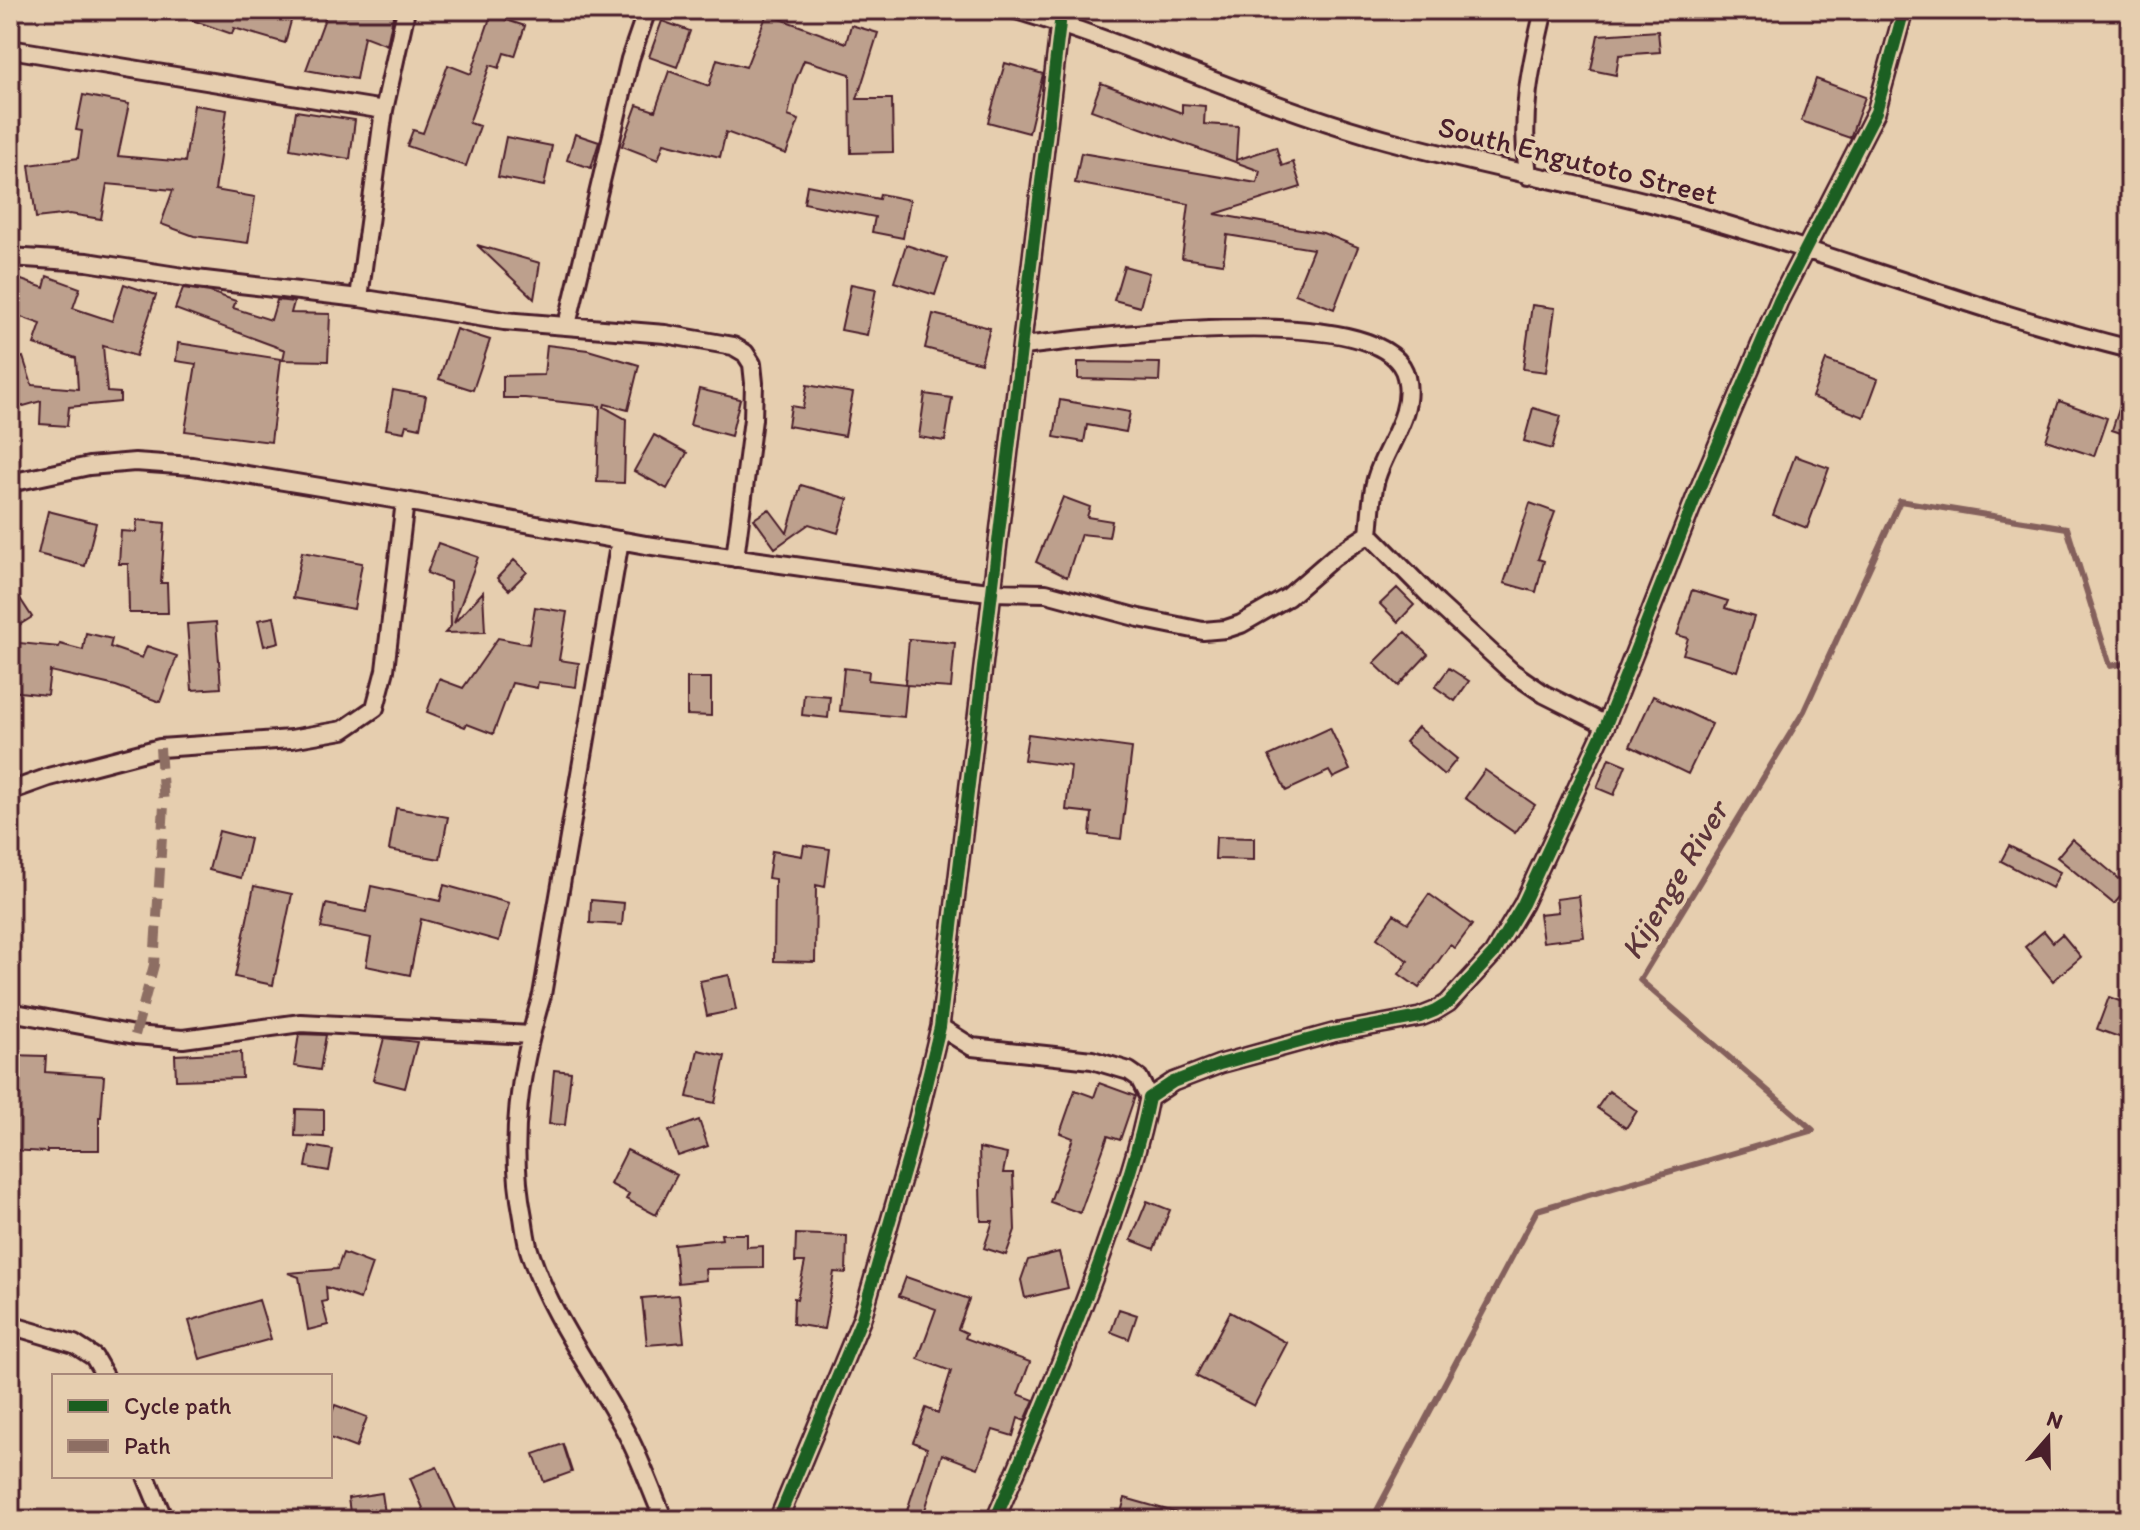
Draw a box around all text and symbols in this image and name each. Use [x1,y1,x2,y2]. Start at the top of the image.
street label: South Engutoto Street [1435,107,1721,213]
water label: Kijenge River [1612,792,1737,966]
legend [52,1374,332,1478]
text: Cycle path [124,1391,231,1420]
north arrow [2008,1398,2088,1478]
text: N [2043,1404,2066,1435]
text: Path [124,1431,171,1460]

